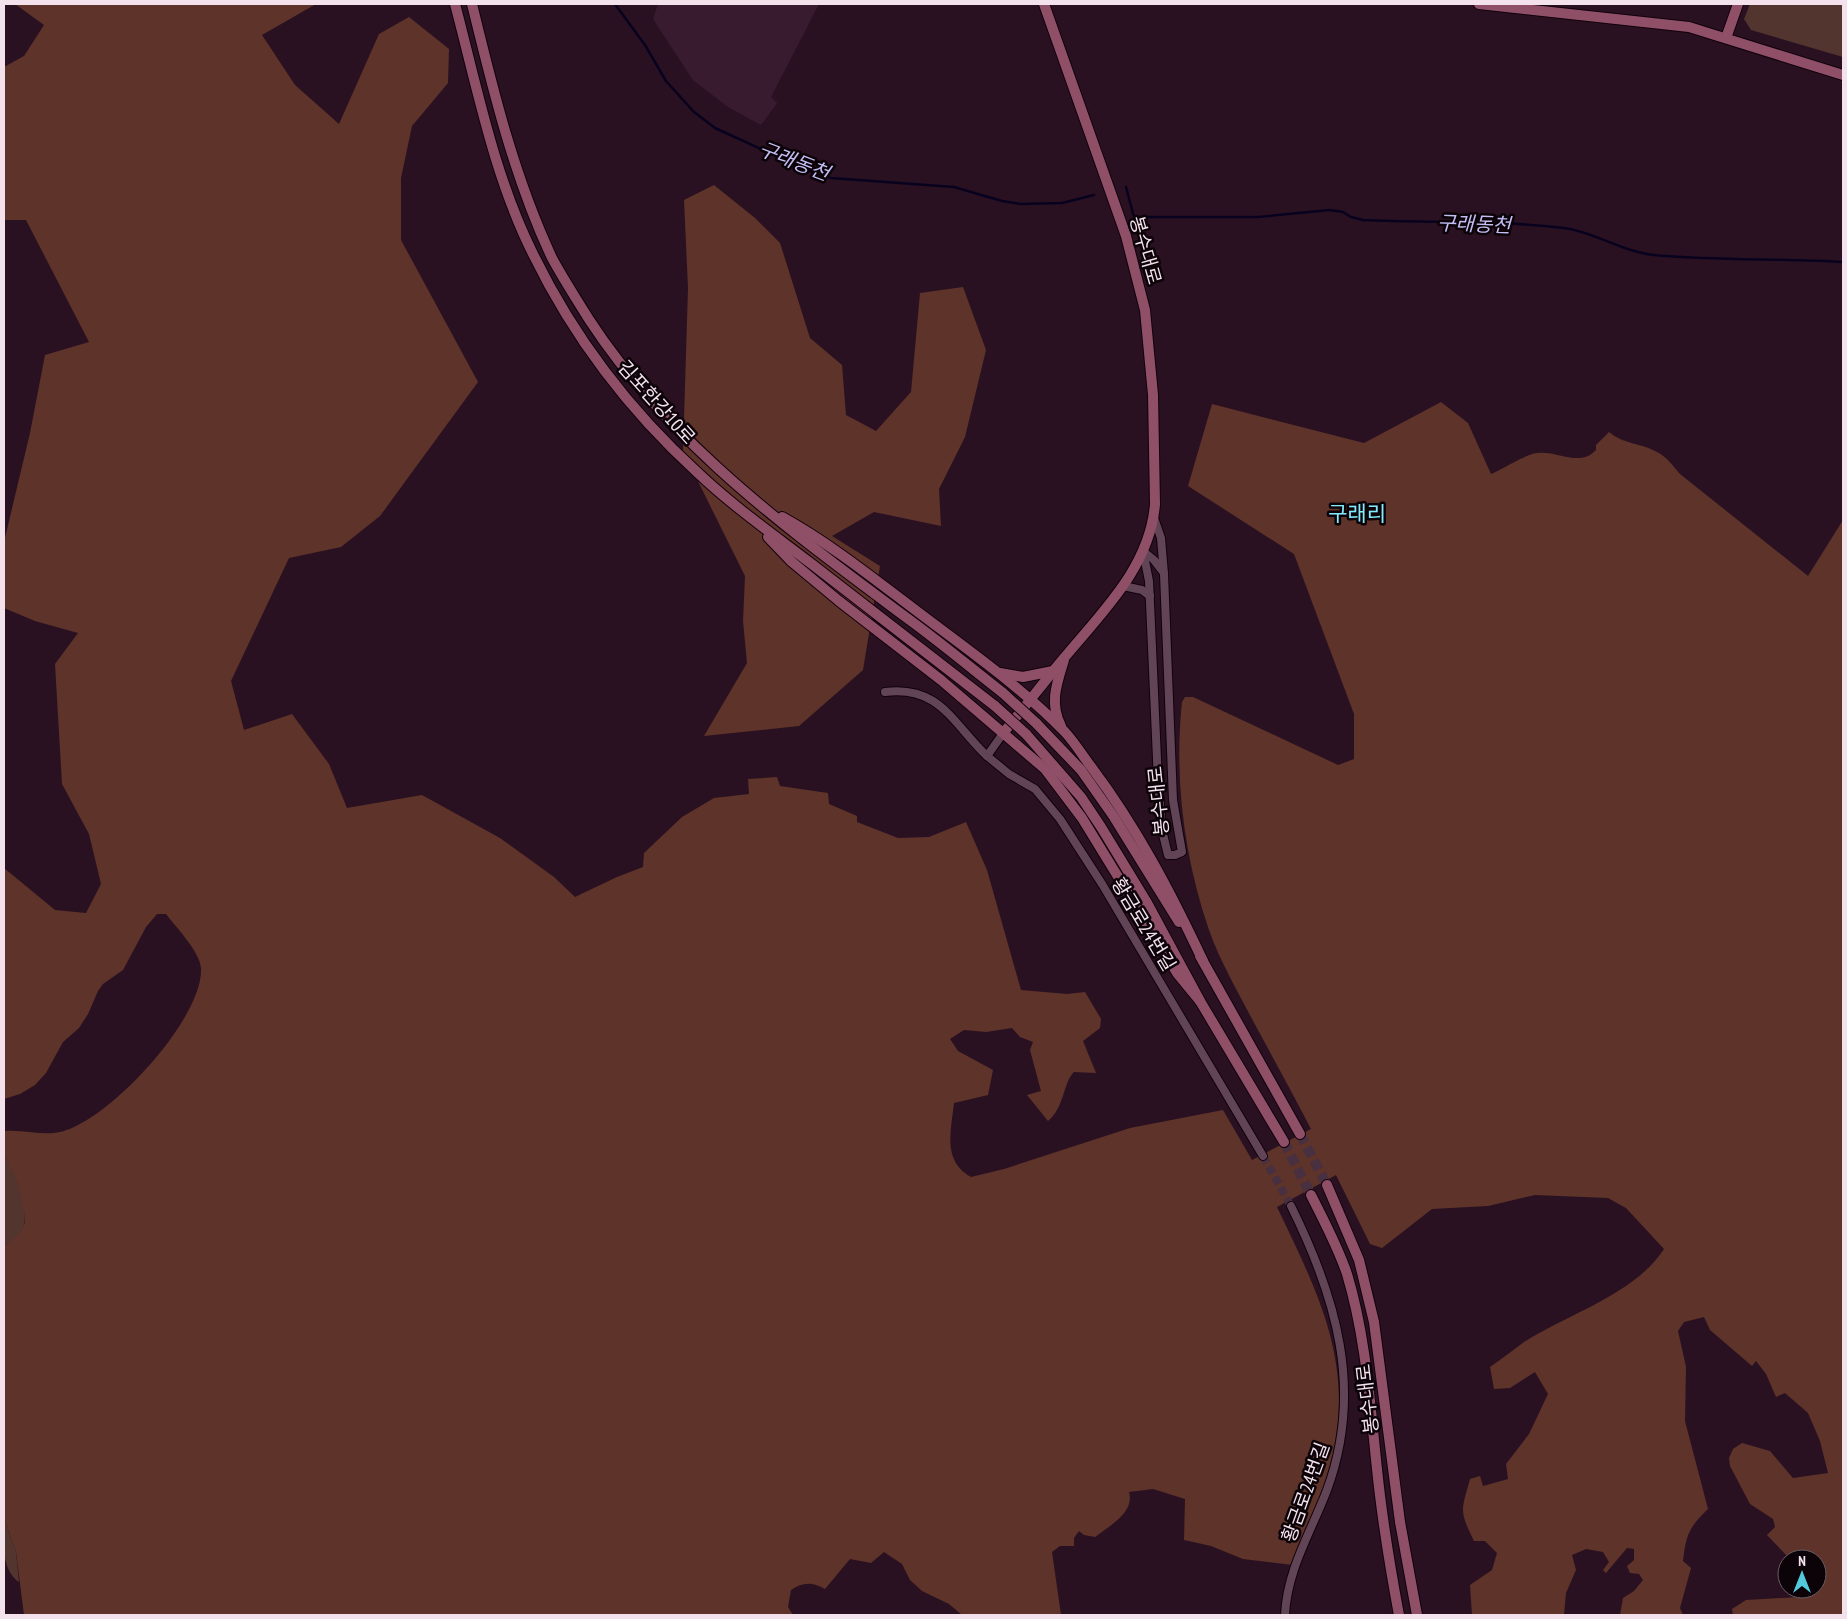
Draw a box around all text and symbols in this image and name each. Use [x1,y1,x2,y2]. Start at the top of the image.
water label: 구래동천 [755,136,835,187]
water label: 구래동천 [1437,210,1514,238]
street label: 봉수대로 [1125,213,1167,287]
street label: 김포한강10로 [613,355,701,449]
district label: 구래리 [1328,500,1386,527]
street label: 봉수대로 [1142,765,1174,837]
street label: 황금로24번길 [1107,873,1181,975]
street label: 봉수대로 [1351,1363,1383,1435]
street label: 황금로24번길 [1276,1439,1334,1545]
north arrow [1777,1549,1827,1599]
text: N [1798,1552,1806,1570]

